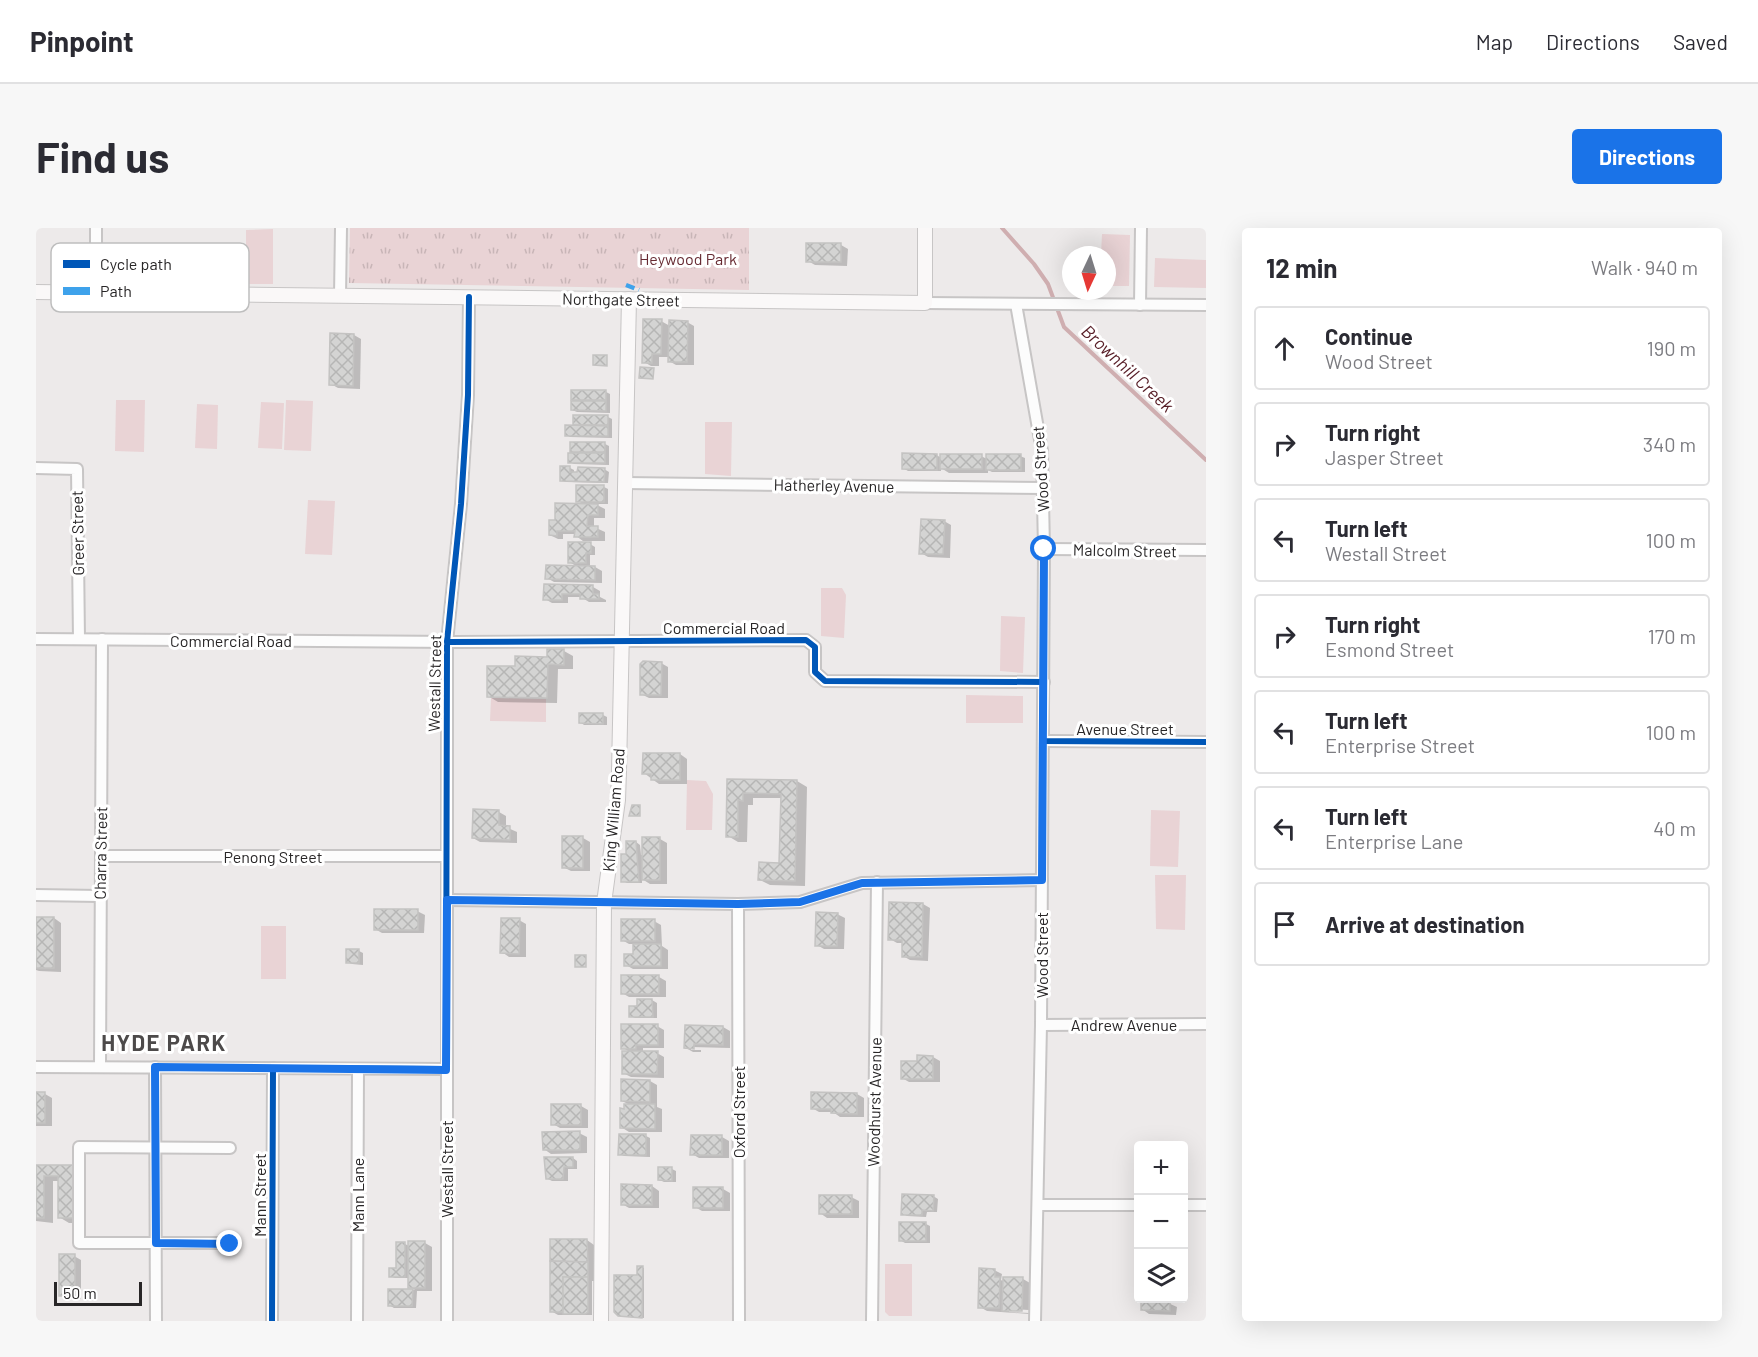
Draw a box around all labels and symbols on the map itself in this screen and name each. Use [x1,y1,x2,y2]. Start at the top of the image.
legend [51,243,249,312]
north arrow [1062,246,1116,300]
park label: Heywood Park [639,249,737,268]
text: Cycle path [100,254,172,273]
text: Path [100,281,132,300]
street label: Northgate Street [562,288,680,310]
water label: Brownhill Creek [1077,320,1179,416]
street label: Wood Street [1028,425,1052,513]
street label: Hatherley Avenue [773,474,895,496]
street label: Greer Street [67,490,87,576]
route start [1030,535,1056,561]
street label: Malcolm Street [1073,540,1177,560]
street label: Commercial Road [663,618,785,637]
street label: Commercial Road [170,631,292,650]
street label: Westall Street [424,634,444,732]
street label: Avenue Street [1076,719,1174,738]
street label: King William Road [598,748,628,872]
street label: Charra Street [90,806,110,900]
street label: Penong Street [223,847,323,866]
street label: Wood Street [1032,912,1051,998]
street label: Andrew Avenue [1071,1015,1177,1034]
district label: HYDE PARK [101,1029,227,1055]
street label: Woodhurst Avenue [863,1037,885,1167]
street label: Oxford Street [729,1066,748,1158]
street label: Westall Street [437,1120,456,1218]
street label: Mann Street [250,1153,269,1237]
street label: Mann Lane [348,1158,367,1232]
route end [216,1230,242,1256]
scale bar [54,1279,142,1306]

